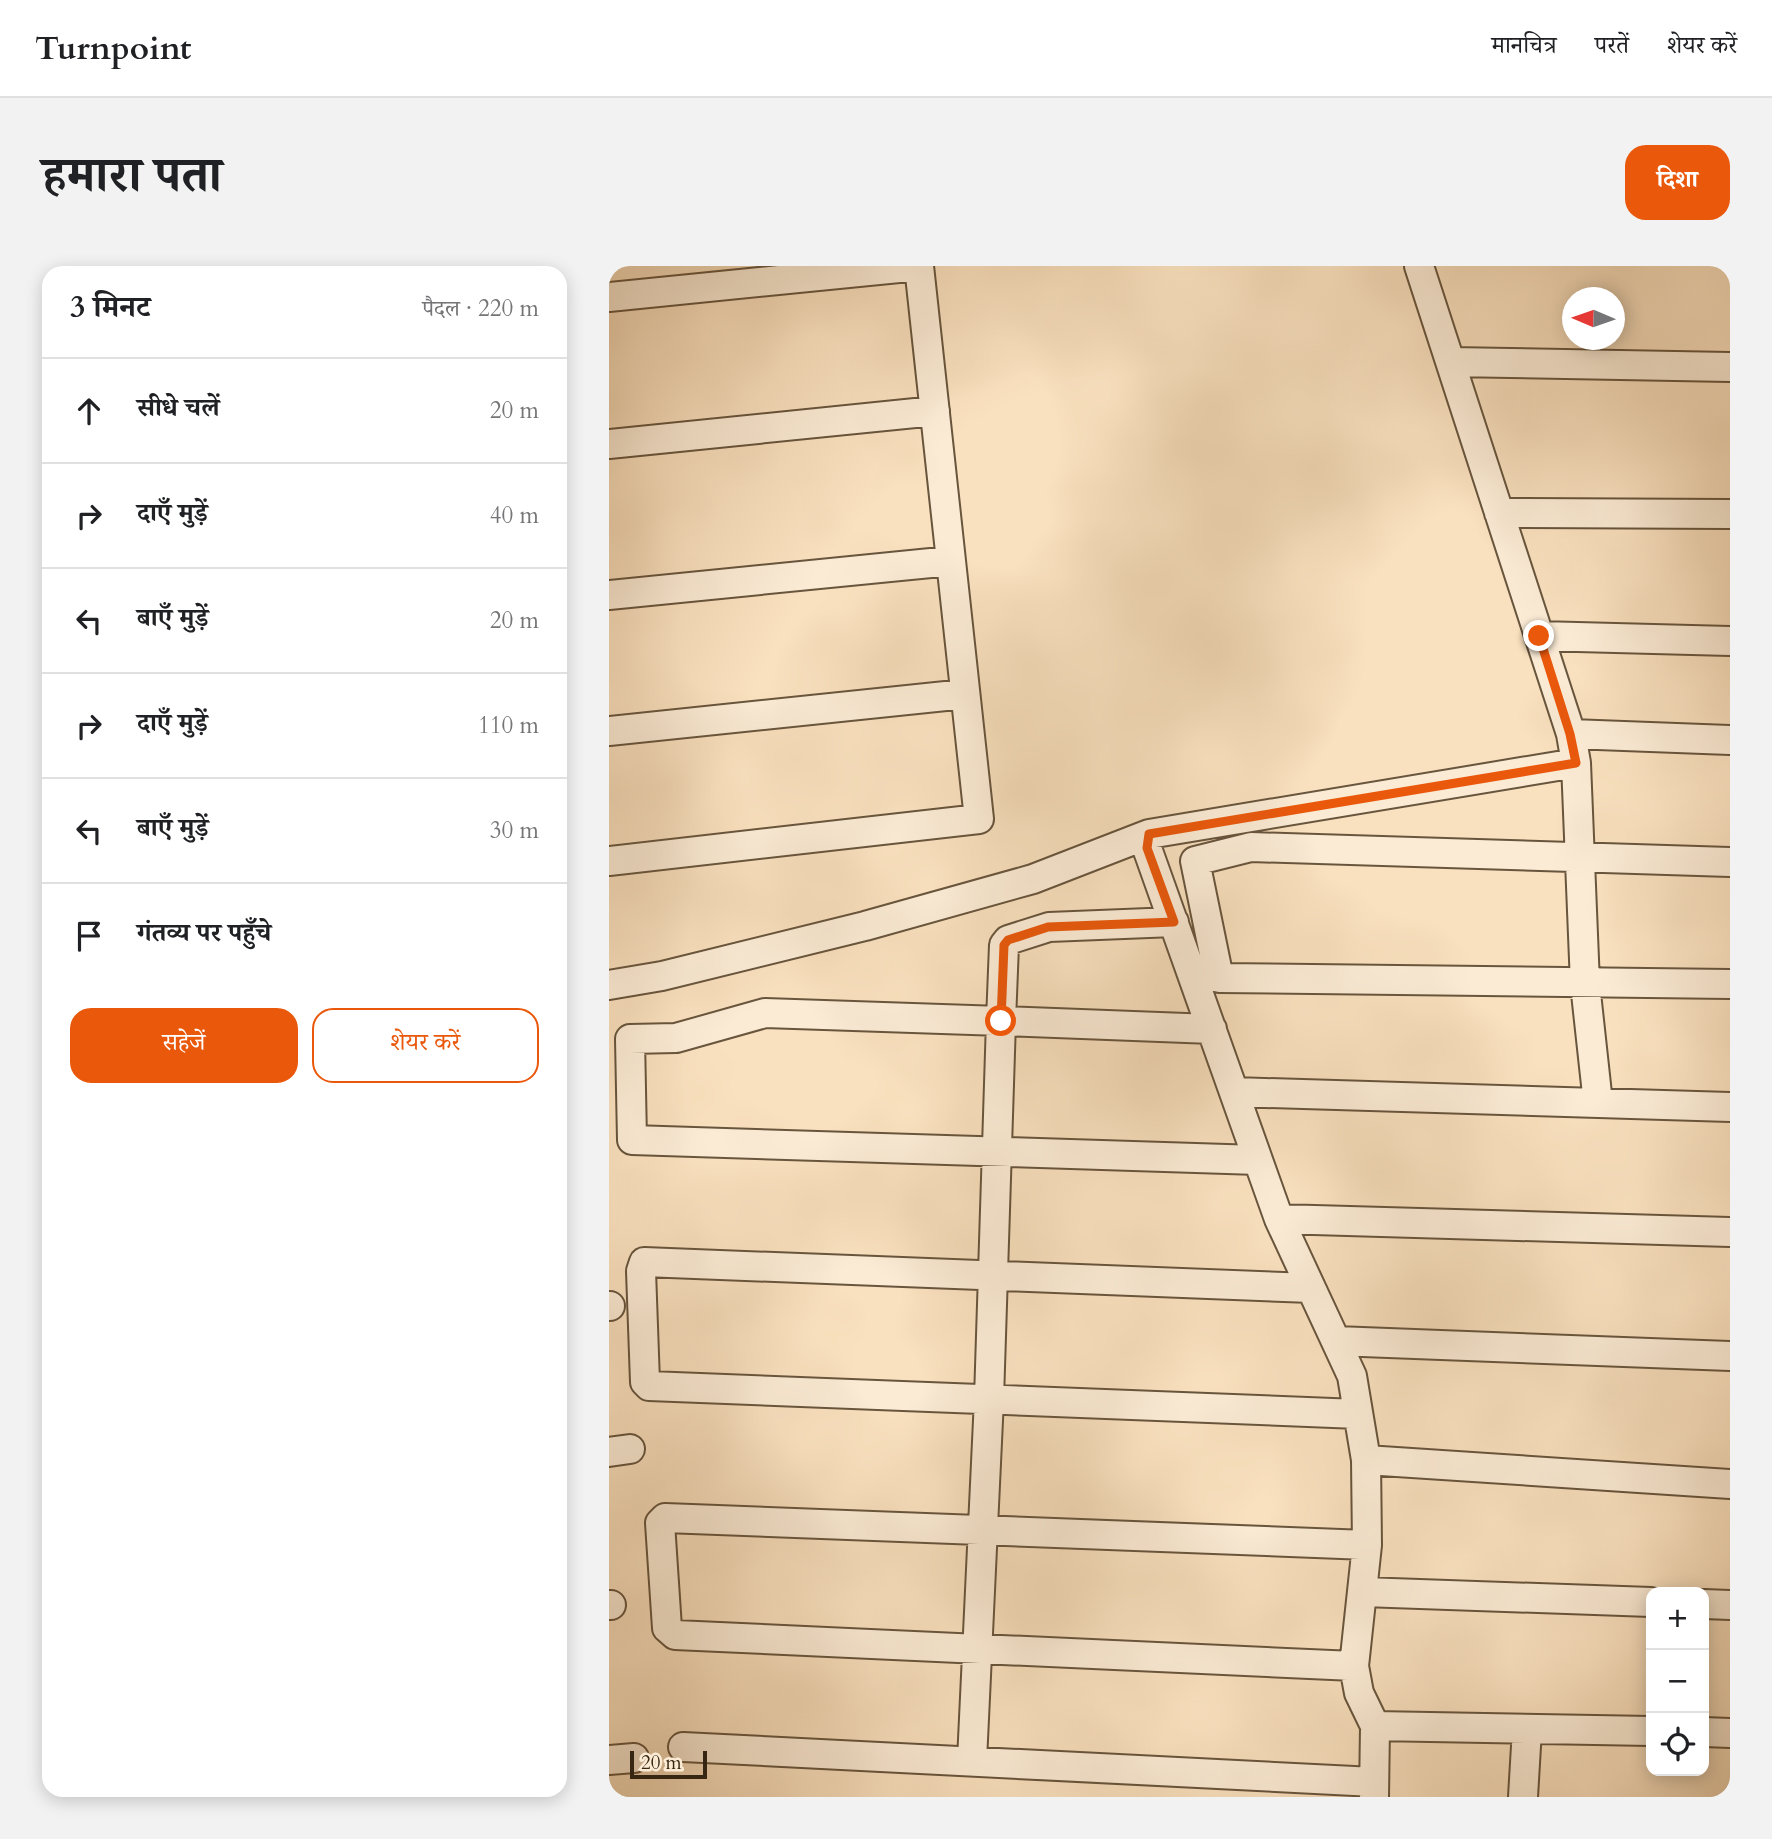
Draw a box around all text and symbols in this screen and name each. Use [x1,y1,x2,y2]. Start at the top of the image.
text: Turnpoint [35,26,191,71]
text: मानचित्र [1492,29,1557,62]
text: परतें [1595,29,1629,62]
text: शेयर करें [1667,29,1737,62]
text: हमारा पता [42,142,222,209]
button: दिशा [1625,145,1730,220]
text: 3 मिनट [70,287,150,328]
north arrow [1562,287,1625,350]
text: पैदल · 220 m [422,293,539,324]
text: सीधे चलें [137,390,219,425]
icon: ahead [70,392,108,430]
text: 20 m [490,395,539,426]
text: दाएँ मुड़ें [137,495,208,530]
icon: right [70,497,108,535]
text: 40 m [490,500,539,531]
text: बाएँ मुड़ें [137,600,208,635]
icon: left [70,602,108,640]
text: 20 m [490,605,539,636]
route end [1523,620,1554,651]
text: दाएँ मुड़ें [137,705,208,740]
icon: right [70,707,108,745]
text: 110 m [478,710,539,741]
text: बाएँ मुड़ें [137,810,208,845]
icon: left [70,812,108,850]
text: 30 m [490,815,539,846]
text: गंतव्य पर पहुँचे [137,915,271,950]
icon: arrive [70,917,108,955]
route start [985,1005,1016,1036]
button: सहेजें [70,1008,298,1083]
button: शेयर करें [312,1008,539,1083]
map controls [1646,1587,1709,1776]
button: + [1646,1587,1709,1650]
button: − [1646,1650,1709,1713]
button: locate [1646,1713,1709,1776]
scale bar [630,1748,707,1780]
text: 20 m [641,1750,682,1776]

